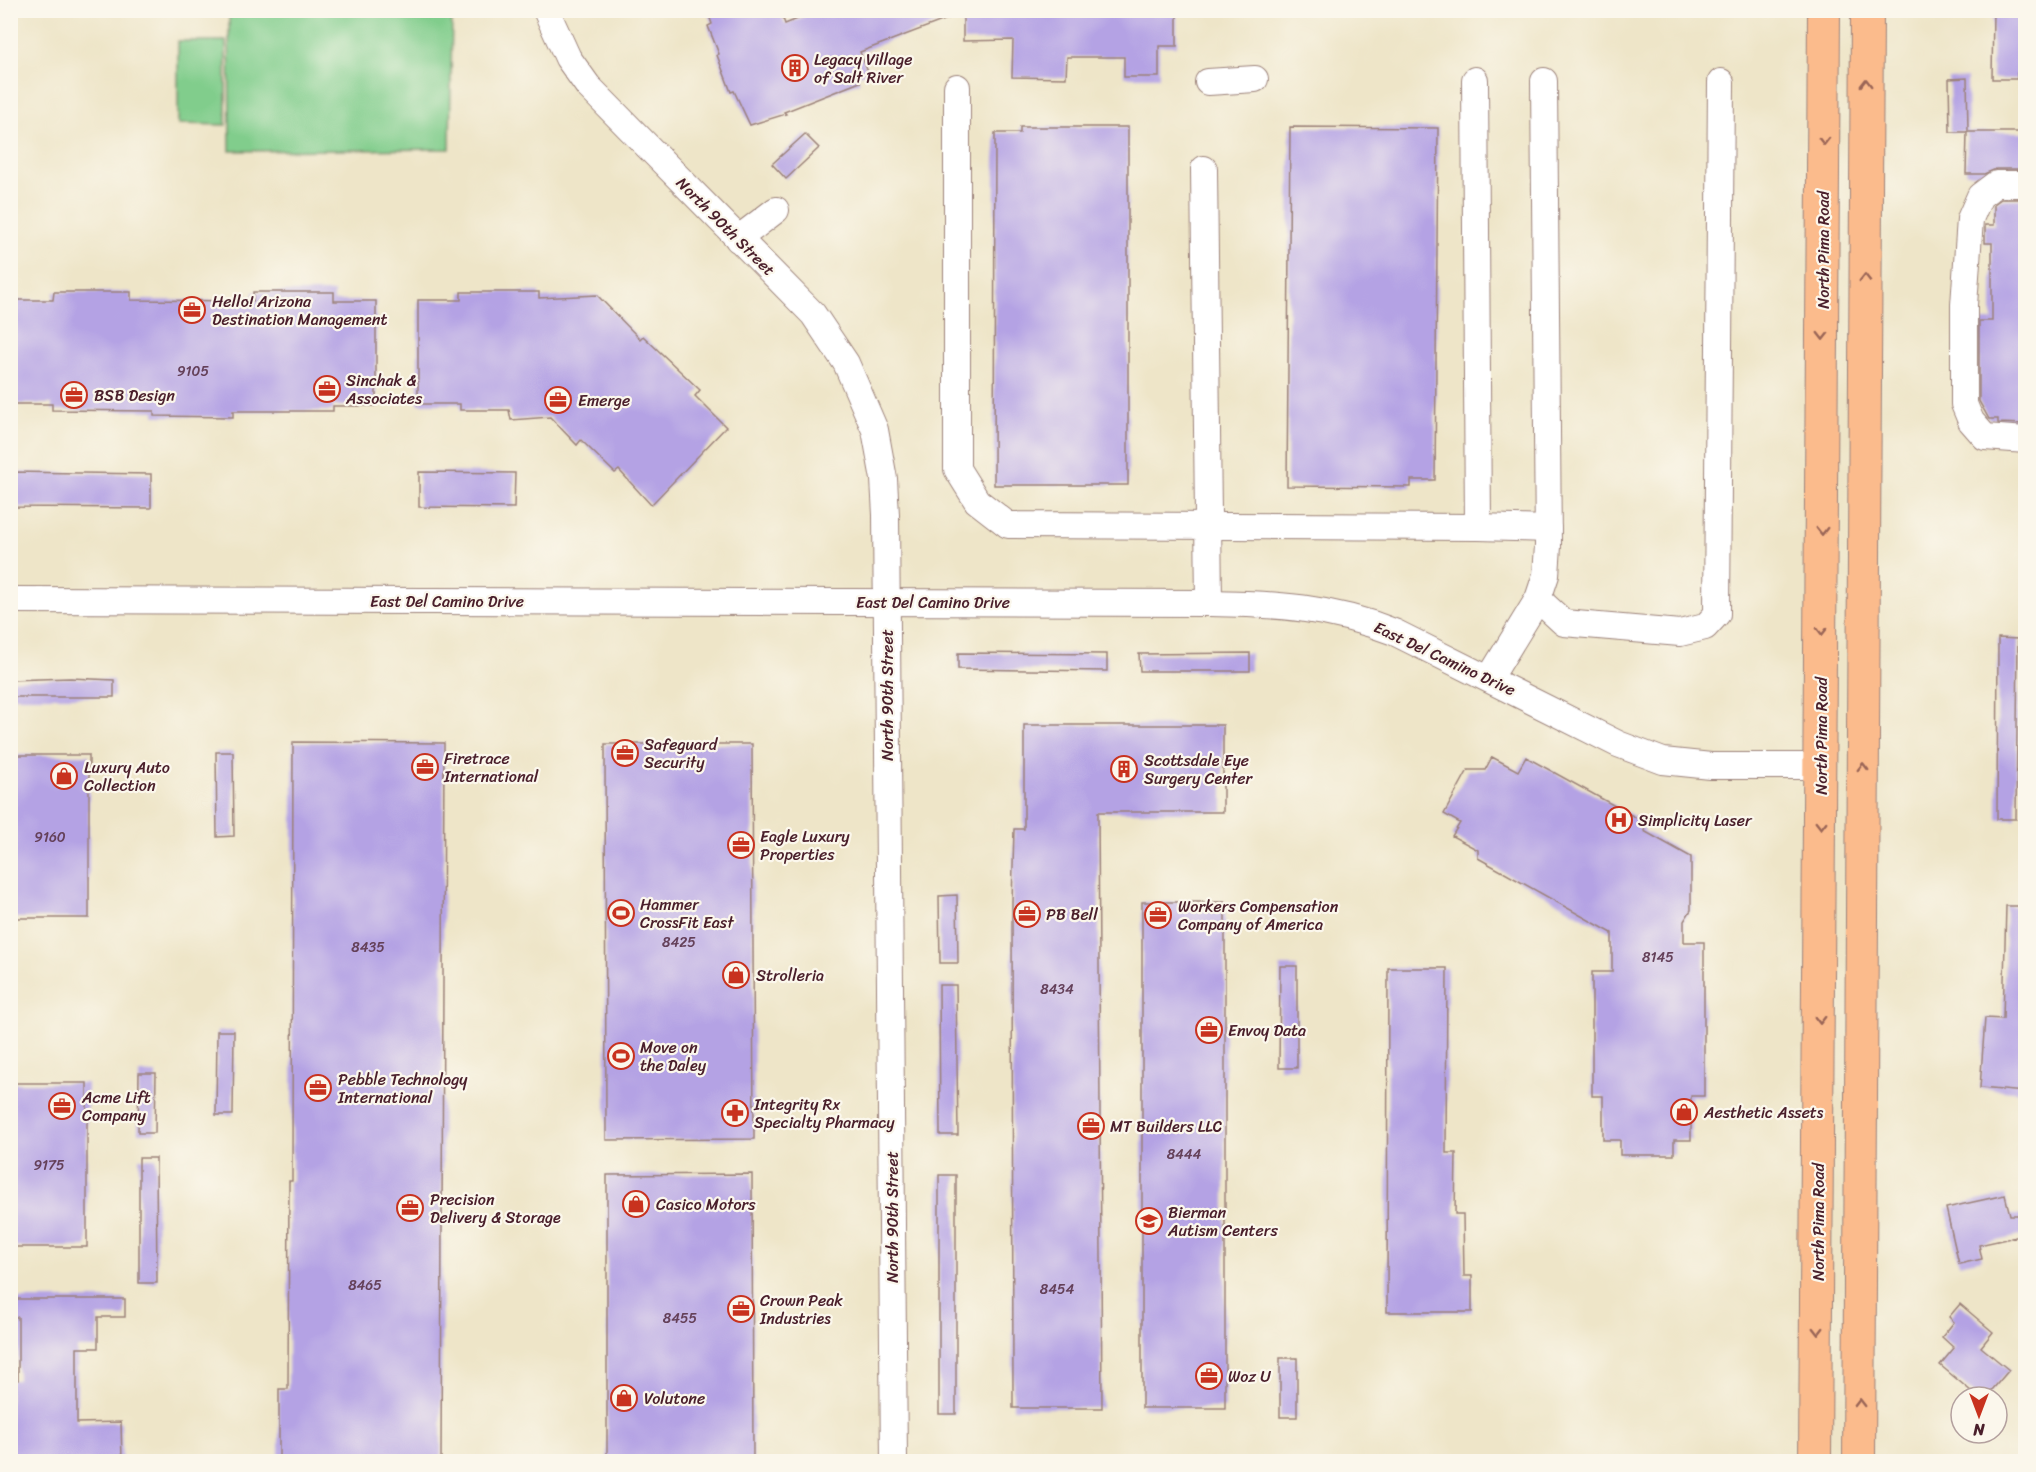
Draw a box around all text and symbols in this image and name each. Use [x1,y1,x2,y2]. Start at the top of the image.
place label: Legacy Village of Salt River [814,45,912,92]
building icon: Legacy Village of Salt River [780,53,810,83]
one-way arrow [1860,79,1872,88]
one-way arrow [1818,136,1830,145]
street label: North 90th Street [669,170,782,283]
street label: North Pima Road [1809,190,1838,309]
one-way arrow [1859,274,1872,283]
place label: Hello! Arizona Destination Management [212,287,387,334]
office icon: Hello! Arizona Destination Management [177,295,207,325]
one-way arrow [1817,331,1829,340]
house number: 9105 [177,359,209,384]
place label: Sinchak & Associates [345,366,423,413]
office icon: Sinchak & Associates [312,374,342,404]
office icon: BSB Design [59,380,89,410]
place label: BSB Design [94,381,175,410]
office icon: Emerge [543,385,573,415]
place label: Emerge [578,386,630,415]
one-way arrow [1816,526,1828,535]
street label: East Del Camino Drive [370,587,524,616]
street label: East Del Camino Drive [856,588,1010,617]
street label: East Del Camino Drive [1369,613,1521,704]
one-way arrow [1816,627,1828,636]
street label: North 90th Street [873,629,902,761]
street label: North Pima Road [1807,676,1836,795]
place label: Safeguard Security [644,730,719,777]
office icon: Safeguard Security [610,738,640,768]
place label: Firetrace International [443,744,539,791]
place label: Scottsdale Eye Surgery Center [1144,746,1254,793]
office icon: Firetrace International [410,752,440,782]
place label: Luxury Auto Collection [84,753,170,800]
building icon: Scottsdale Eye Surgery Center [1109,754,1139,784]
shop icon: Luxury Auto Collection [49,761,79,791]
one-way arrow [1857,763,1869,772]
hospital icon: Simplicity Laser [1604,805,1634,835]
place label: Simplicity Laser [1638,806,1753,835]
one-way arrow [1815,820,1827,829]
place label: Eagle Luxury Properties [760,822,850,869]
house number: 9160 [34,825,66,850]
office icon: Eagle Luxury Properties [726,830,756,860]
place label: Hammer CrossFit East [640,890,734,937]
place label: Workers Compensation Company of America [1178,892,1339,939]
sports icon: Hammer CrossFit East [606,898,636,928]
office icon: PB Bell [1012,899,1042,929]
place label: PB Bell [1046,900,1098,929]
office icon: Workers Compensation Company of America [1143,900,1173,930]
house number: 8425 [662,930,696,955]
house number: 8435 [351,935,385,960]
house number: 8145 [1642,945,1674,970]
shop icon: Strolleria [721,960,751,990]
place label: Strolleria [756,961,824,990]
house number: 8434 [1040,977,1074,1002]
office icon: Envoy Data [1194,1015,1224,1045]
one-way arrow [1814,1015,1826,1024]
place label: Envoy Data [1228,1016,1306,1045]
place label: Move on the Daley [640,1033,707,1080]
sports icon: Move on the Daley [606,1041,636,1071]
place label: Pebble Technology International [337,1065,468,1112]
office icon: Pebble Technology International [303,1073,333,1103]
place label: Acme Lift Company [81,1083,151,1130]
place label: Integrity Rx Specialty Pharmacy [753,1090,895,1137]
office icon: Acme Lift Company [47,1091,77,1121]
shop icon: Aesthetic Assets [1669,1097,1699,1127]
pharmacy icon: Integrity Rx Specialty Pharmacy [720,1098,750,1128]
place label: Aesthetic Assets [1703,1098,1824,1127]
office icon: MT Builders LLC [1076,1111,1106,1141]
place label: MT Builders LLC [1110,1112,1223,1141]
house number: 8444 [1167,1142,1202,1167]
street label: North 90th Street [878,1151,907,1283]
house number: 9175 [33,1153,65,1178]
street label: North Pima Road [1804,1162,1833,1281]
place label: Precision Delivery & Storage [430,1185,561,1232]
shop icon: Casico Motors [621,1189,651,1219]
place label: Casico Motors [656,1190,756,1219]
office icon: Precision Delivery & Storage [395,1193,425,1223]
place label: Bierman Autism Centers [1167,1198,1278,1245]
school or university icon: Bierman Autism Centers [1134,1206,1164,1236]
house number: 8465 [348,1273,382,1298]
house number: 8454 [1040,1277,1074,1302]
place label: Crown Peak Industries [759,1286,843,1333]
office icon: Crown Peak Industries [726,1294,756,1324]
house number: 8455 [663,1306,698,1331]
one-way arrow [1812,1326,1824,1335]
office icon: Woz U [1194,1361,1224,1391]
place label: Woz U [1228,1362,1271,1391]
shop icon: Volutone [609,1383,639,1413]
place label: Volutone [644,1384,705,1413]
north arrow [1949,1385,2009,1445]
one-way arrow [1854,1399,1866,1408]
text: N [1973,1415,1986,1444]

